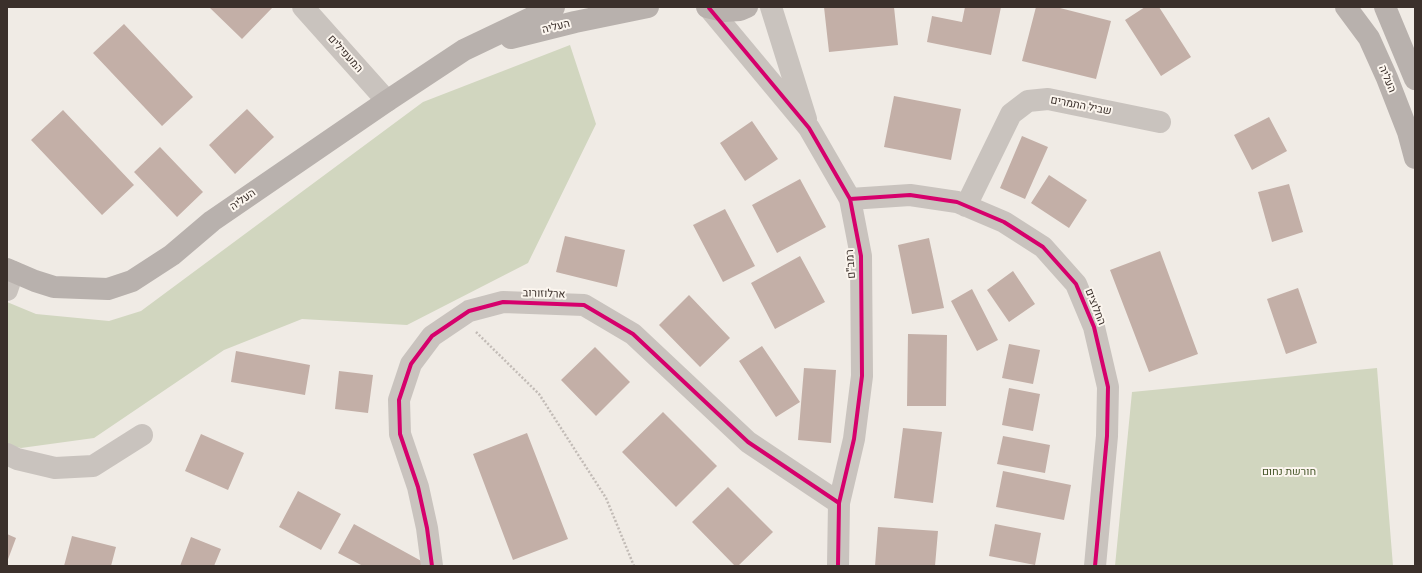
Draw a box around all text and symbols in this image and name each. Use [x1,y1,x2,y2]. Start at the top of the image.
street label: העליה [541,17,571,37]
street label: המעפילים [325,32,365,76]
street label: העליה [1375,63,1399,95]
street label: שביל התמרים [1049,94,1113,118]
street label: העליה [228,186,258,214]
street label: רמב"ם [843,249,859,279]
street label: ארלוזורוב [522,287,566,301]
street label: החלוצים [1082,287,1108,327]
park label: חורשת נחום [1262,465,1316,479]

